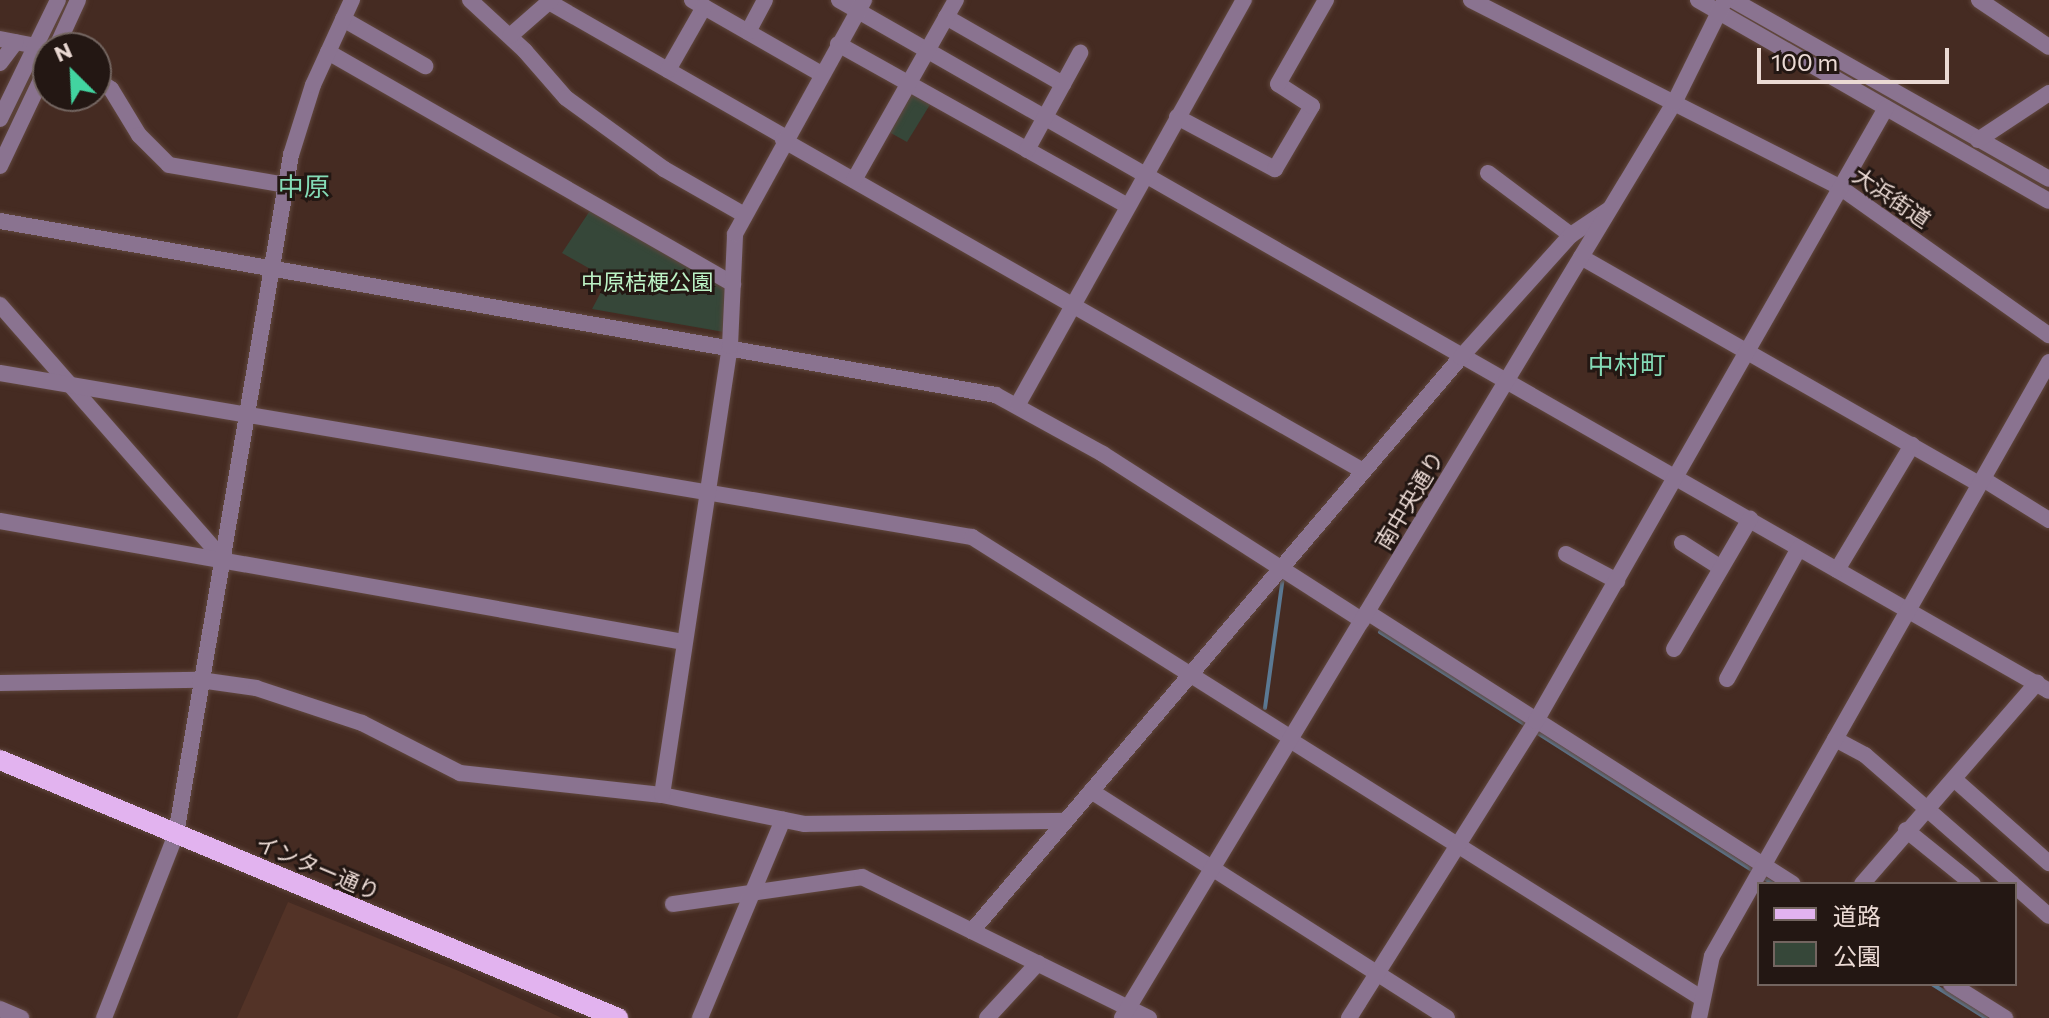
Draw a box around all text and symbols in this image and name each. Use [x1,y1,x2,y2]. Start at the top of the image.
north arrow [32,32,112,112]
scale bar [1761,32,1953,82]
text: N [50,36,76,67]
text: 100 m [1771,47,1838,76]
street label: 大浜街道 [1848,161,1936,233]
district label: 中原 [278,170,330,202]
park label: 中原桔梗公園 [581,269,713,295]
district label: 中村町 [1588,348,1666,380]
street label: 南中央通り [1369,446,1449,554]
street label: インター通り [252,829,384,905]
legend [1757,882,2017,986]
text: 道路 [1833,901,1881,930]
text: 公園 [1833,941,1881,970]

